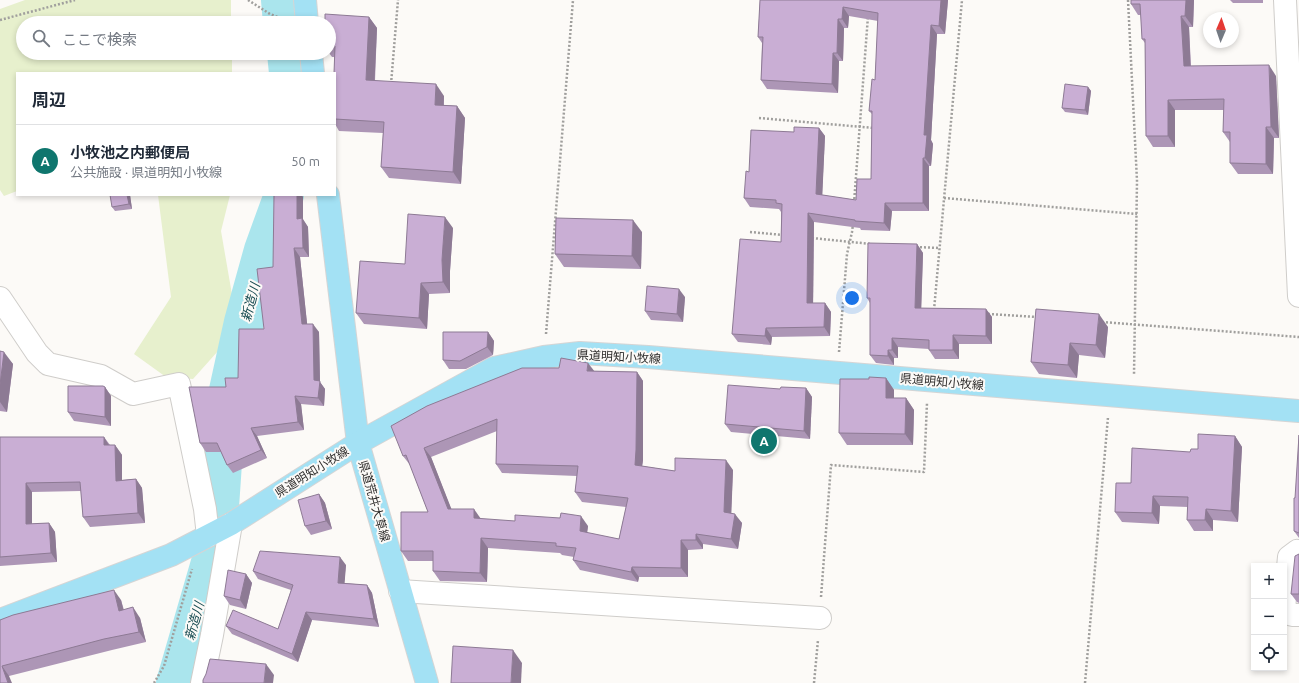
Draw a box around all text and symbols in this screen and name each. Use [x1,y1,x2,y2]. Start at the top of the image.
north arrow [1203,12,1239,48]
search box [16,16,336,60]
icon: search [30,27,52,49]
text: ここで検索 [62,31,137,48]
text: 周辺 [32,90,66,109]
text: 小牧池之内郵便局 [70,144,190,161]
text: A [40,154,50,168]
text: 50 m [291,154,320,168]
text: 公共施設 · 県道明知小牧線 [70,165,222,179]
water label: 新造川 [238,279,262,323]
your location [842,288,862,308]
street label: 県道明知小牧線 [577,348,661,365]
street label: 県道明知小牧線 [900,371,984,392]
pin: A [751,426,777,456]
street label: 県道明知小牧線 [273,444,351,499]
street label: 県道荒井大草線 [357,459,392,543]
map controls [1251,563,1287,671]
button: + [1251,563,1287,599]
water label: 新造川 [182,598,207,642]
button: − [1251,599,1287,635]
button: locate [1251,635,1287,671]

